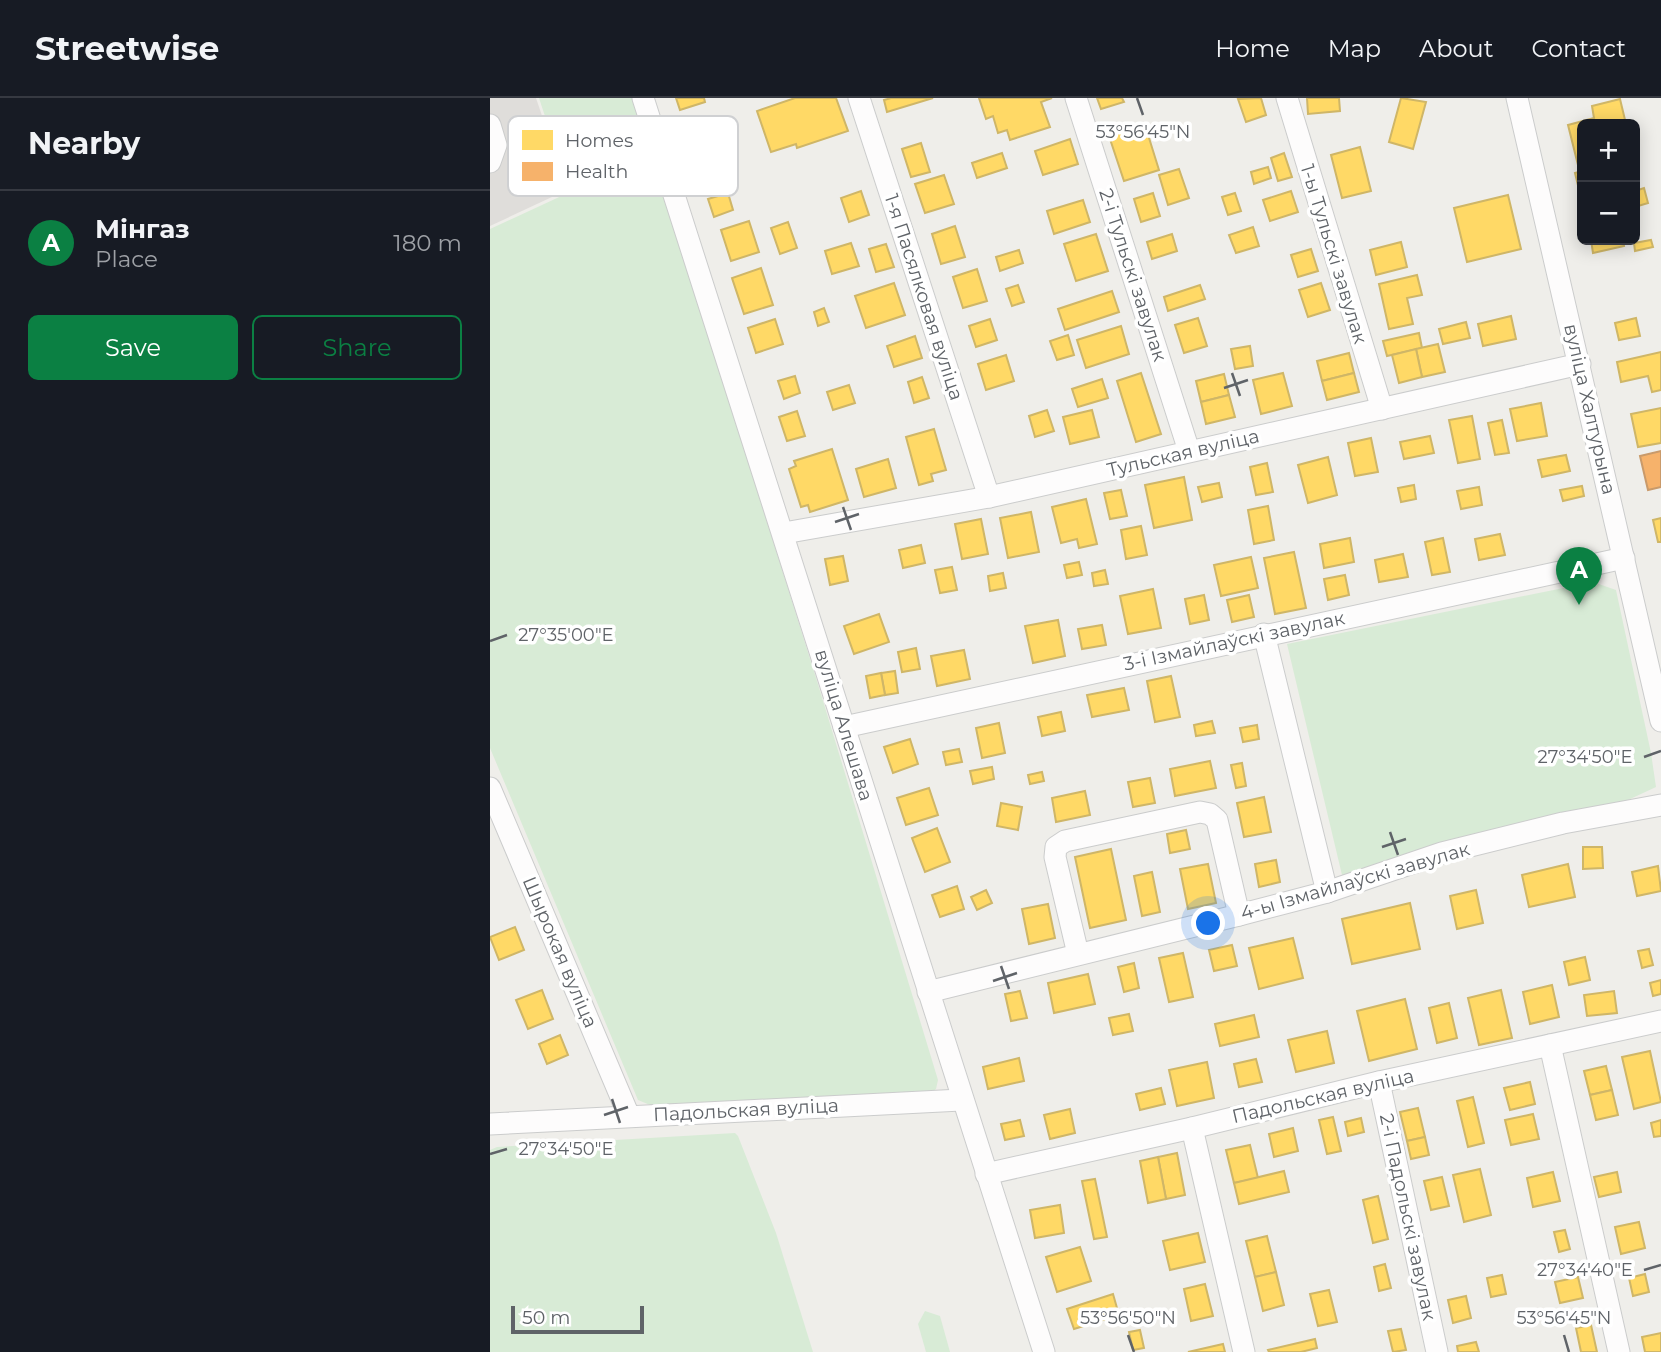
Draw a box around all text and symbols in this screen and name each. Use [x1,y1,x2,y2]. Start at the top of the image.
text: Streetwise [35,28,219,68]
text: Home [1215,34,1290,63]
text: Map [1328,34,1381,63]
text: About [1419,34,1493,63]
text: Contact [1531,34,1626,63]
legend [508,116,738,196]
map controls [1577,119,1640,245]
button: + [1577,119,1640,182]
text: 53°56'45"N [1096,121,1190,143]
text: Nearby [28,125,140,162]
text: Homes [565,129,633,152]
text: Health [565,160,628,183]
street label: 1-ы Тульскі завулак [1296,162,1372,346]
button: − [1577,182,1640,245]
street label: 2-і Тульскі завулак [1094,186,1172,364]
street label: 1-я Пасялковая вуліца [880,191,968,403]
text: Мінгаз [95,213,190,245]
text: A [42,229,60,257]
text: 180 m [393,229,462,257]
text: Place [95,245,158,273]
button: Save [28,315,238,380]
button: Share [252,315,462,380]
street label: вуліца Халтурына [1559,321,1621,497]
street label: Тульская вуліца [1105,424,1261,482]
pin: A [1556,547,1602,605]
street label: 3-і Ізмайлаўскі завулак [1121,606,1347,676]
text: 27°35'00"E [518,624,614,646]
street label: вуліца Алешава [810,646,878,804]
text: 27°34'50"E [1538,746,1632,768]
street label: 4-ы Ізмайлаўскі завулак [1238,837,1472,925]
street label: Шырокая вуліца [518,873,602,1031]
your location [1191,906,1225,940]
street label: Падольская вуліца [1230,1064,1416,1128]
street label: Падольская вуліца [653,1094,839,1126]
street label: 2-і Падольскі завулак [1375,1111,1441,1323]
text: 27°34'50"E [519,1138,613,1160]
text: 27°34'40"E [1537,1259,1633,1281]
scale bar [511,1303,644,1335]
text: 50 m [522,1306,570,1329]
text: 53°56'50"N [1080,1307,1176,1329]
text: 53°56'45"N [1517,1307,1611,1329]

